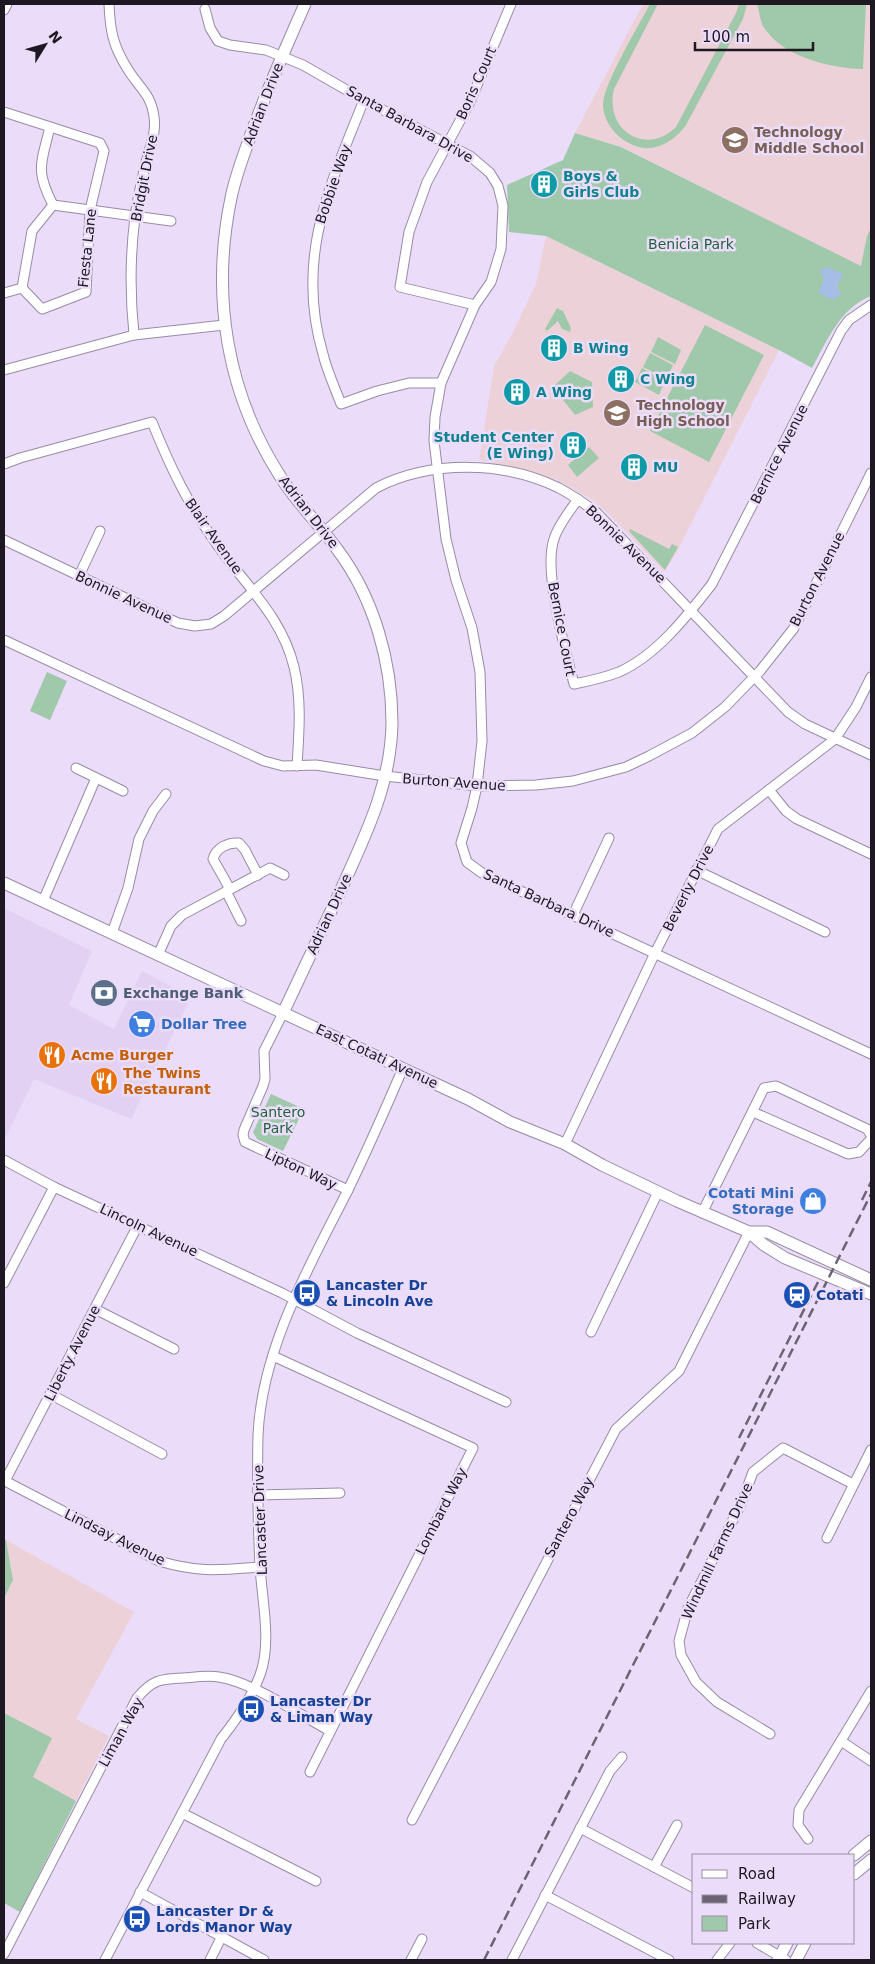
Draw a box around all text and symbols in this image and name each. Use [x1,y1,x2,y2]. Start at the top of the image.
north arrow [20,20,70,70]
scale bar [695,20,812,52]
text: N [45,28,65,47]
text: 100 m [702,28,750,46]
street label: Boris Court [453,44,499,122]
street label: Adrian Drive [240,60,286,148]
street label: Santa Barbara Drive [344,82,476,166]
place label: Technology Middle School [754,124,864,156]
school or university icon: Technology Middle School [720,125,750,155]
street label: Bridgit Drive [128,133,160,223]
street label: Bobbie Way [312,142,354,226]
place label: Boys & Girls Club [563,168,639,200]
building icon: Boys & Girls Club [529,169,559,199]
street label: Fiesta Lane [75,208,99,288]
park label: Benicia Park [648,236,735,252]
building icon: B Wing [539,333,569,363]
place label: B Wing [573,340,629,356]
building icon: C Wing [606,364,636,394]
place label: C Wing [640,371,695,387]
building icon: A Wing [502,377,532,407]
place label: A Wing [536,384,592,400]
place label: Technology High School [636,397,730,429]
school or university icon: Technology High School [602,398,632,428]
street label: Bernice Avenue [747,402,811,506]
place label: Student Center (E Wing) [433,429,554,461]
building icon: Student Center (E Wing) [558,430,588,460]
building icon: MU [619,452,649,482]
place label: MU [653,459,678,475]
street label: Adrian Drive [276,473,342,551]
street label: Blair Avenue [182,495,246,577]
street label: Bonnie Avenue [583,502,669,586]
street label: Burton Avenue [786,529,848,629]
street label: Bonnie Avenue [73,568,175,626]
street label: Bernice Court [545,580,579,678]
street label: Burton Avenue [402,770,506,794]
street label: Beverly Drive [659,842,717,934]
street label: Santa Barbara Drive [481,866,617,940]
street label: Adrian Drive [303,871,355,957]
bank icon: Exchange Bank [89,978,119,1008]
place label: Exchange Bank [123,985,244,1001]
supermarket icon: Dollar Tree [127,1009,157,1039]
place label: Dollar Tree [161,1016,247,1032]
street label: East Cotati Avenue [313,1021,441,1091]
restaurant icon: Acme Burger [37,1040,67,1070]
place label: Acme Burger [71,1047,173,1063]
place label: The Twins Restaurant [123,1065,211,1097]
restaurant icon: The Twins Restaurant [89,1066,119,1096]
park label: Santero Park [251,1104,305,1136]
street label: Lipton Way [262,1145,340,1193]
place label: Cotati Mini Storage [708,1185,794,1217]
shop icon: Cotati Mini Storage [798,1186,828,1216]
street label: Lincoln Avenue [98,1200,200,1260]
place label: Lancaster Dr & Lincoln Ave [326,1277,433,1309]
bus stop icon: Lancaster Dr & Lincoln Ave [292,1278,322,1308]
station icon: Cotati [782,1280,812,1310]
place label: Cotati [816,1287,864,1303]
street label: Liberty Avenue [41,1303,103,1403]
street label: Lancaster Drive [250,1465,270,1575]
street label: Lombard Way [412,1465,470,1557]
street label: Santero Way [541,1474,597,1560]
street label: Windmill Farms Drive [678,1480,756,1622]
street label: Lindsay Avenue [62,1506,168,1568]
place label: Lancaster Dr & Liman Way [270,1693,373,1725]
street label: Liman Way [95,1694,147,1770]
bus stop icon: Lancaster Dr & Liman Way [236,1694,266,1724]
legend [692,1854,855,1944]
text: Road [738,1865,776,1883]
text: Railway [738,1890,796,1908]
place label: Lancaster Dr & Lords Manor Way [156,1903,293,1935]
bus stop icon: Lancaster Dr & Lords Manor Way [122,1904,152,1934]
text: Park [738,1915,771,1933]

